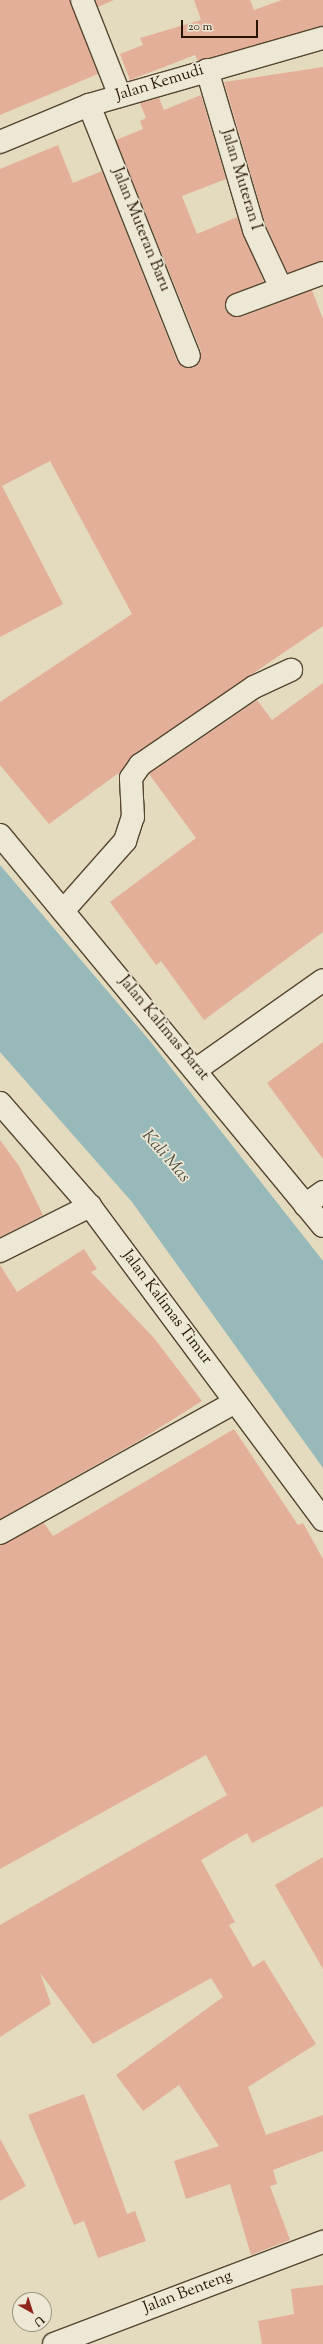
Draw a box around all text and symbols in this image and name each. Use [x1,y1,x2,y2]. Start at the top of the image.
scale bar [183,12,260,38]
text: 20 m [188,18,212,36]
street label: Jalan Kemudi [114,62,206,106]
street label: Jalan Muteran I [215,127,265,233]
street label: Jalan Muteran Baru [106,165,174,295]
street label: Jalan Kalimas Barat [114,973,212,1085]
water label: Kali Mas [137,1126,193,1188]
street label: Jalan Kalimas Timur [117,1247,215,1369]
street label: Jalan Benteng [141,2267,235,2319]
north arrow [12,2292,52,2332]
text: U [30,2312,47,2330]

